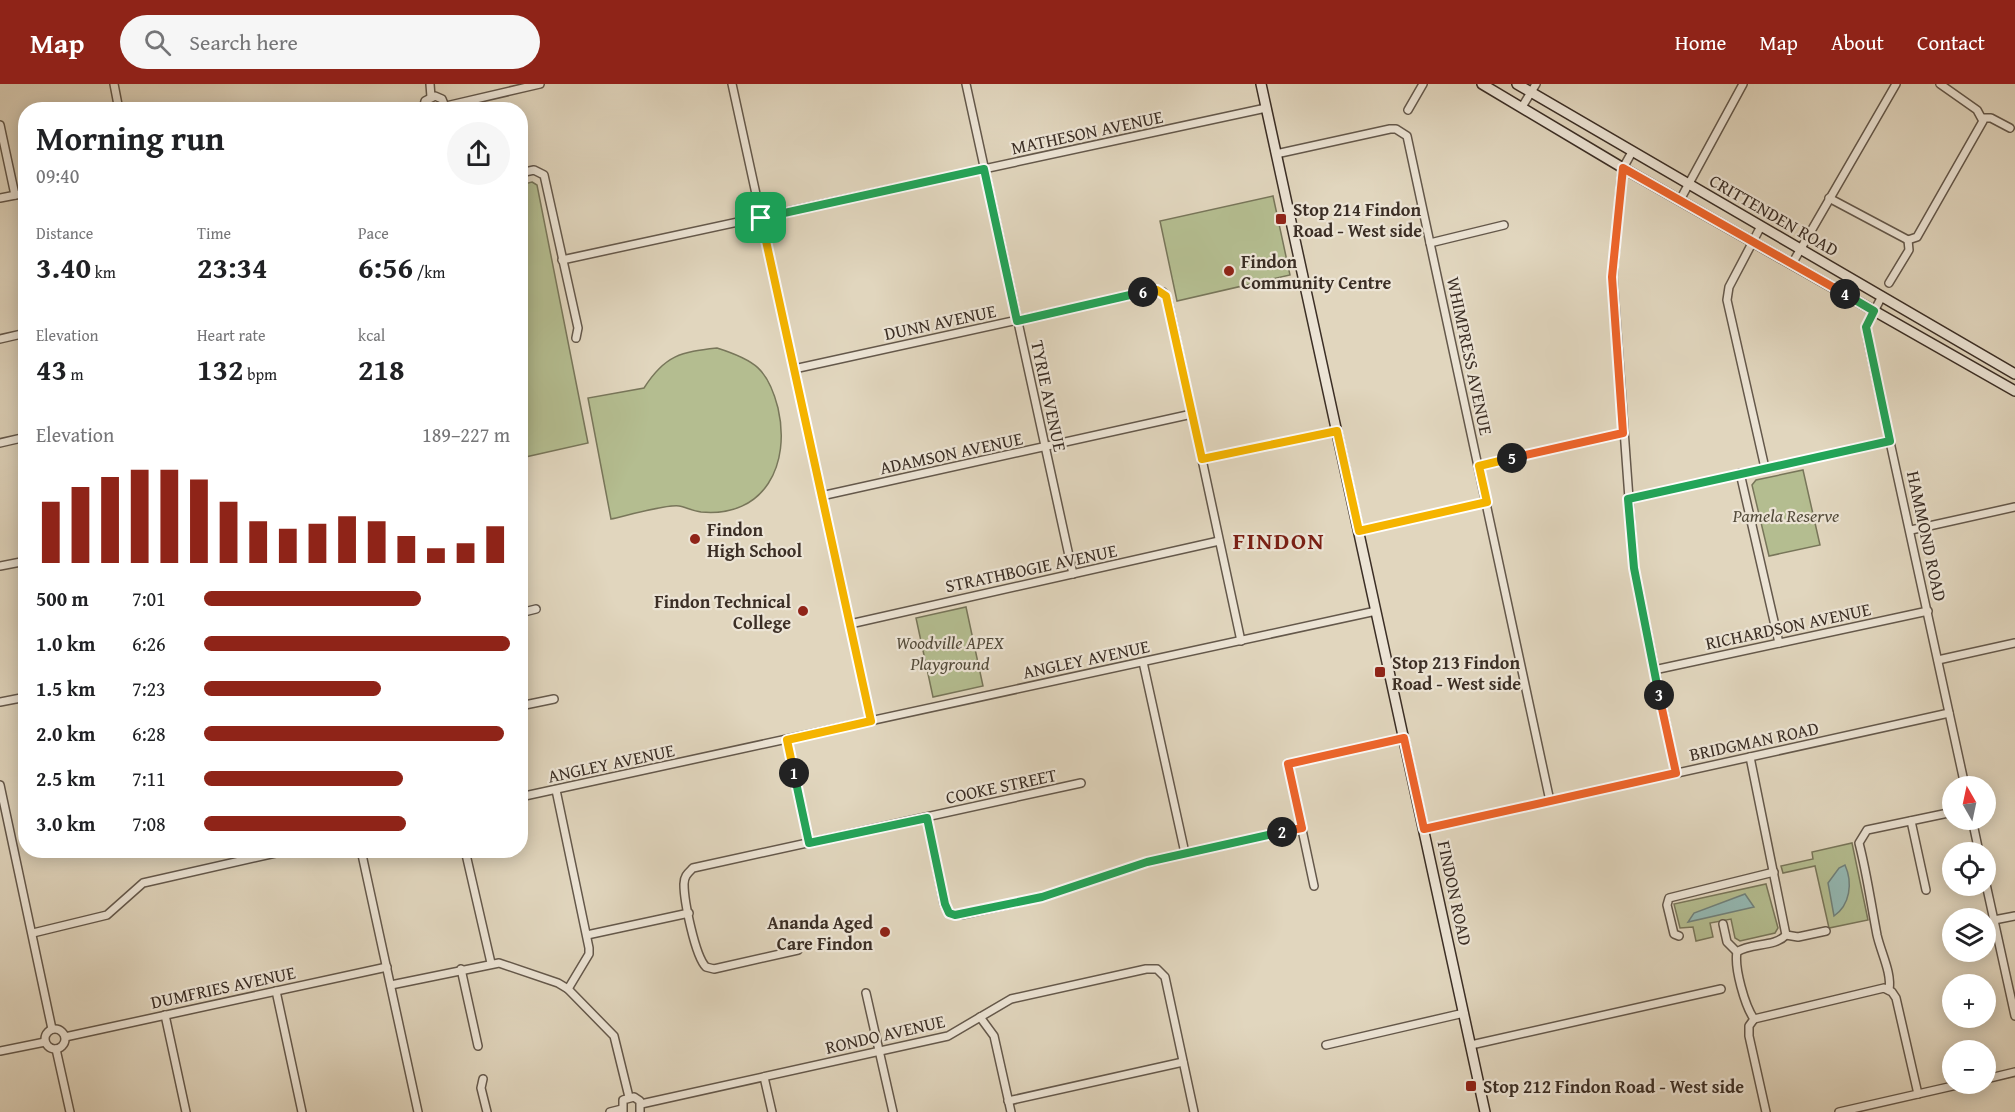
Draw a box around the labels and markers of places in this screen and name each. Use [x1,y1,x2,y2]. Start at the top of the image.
pin [735,192,786,243]
place label: Stop 214 Findon Road - West side [1293,196,1422,244]
marker: Stop 214 Findon Road - West side [1274,212,1288,226]
place label: Findon Community Centre [1241,248,1392,296]
marker: Findon Community Centre [1222,264,1236,278]
pin: 6 [1128,277,1158,307]
pin: 4 [1830,279,1860,309]
pin: 5 [1497,443,1527,473]
place label: Findon High School [707,516,802,564]
marker: Findon High School [688,532,702,546]
place label: Findon Technical College [654,588,791,636]
marker: Findon Technical College [796,604,810,618]
place label: Stop 213 Findon Road - West side [1392,649,1521,697]
marker: Stop 213 Findon Road - West side [1373,665,1387,679]
pin: 3 [1644,680,1674,710]
pin: 1 [779,758,809,788]
pin: 2 [1267,817,1297,847]
place label: Ananda Aged Care Findon [767,909,874,957]
marker: Ananda Aged Care Findon [878,925,892,939]
place label: Stop 212 Findon Road - West side [1483,1073,1744,1100]
marker: Stop 212 Findon Road - West side [1464,1079,1478,1093]

